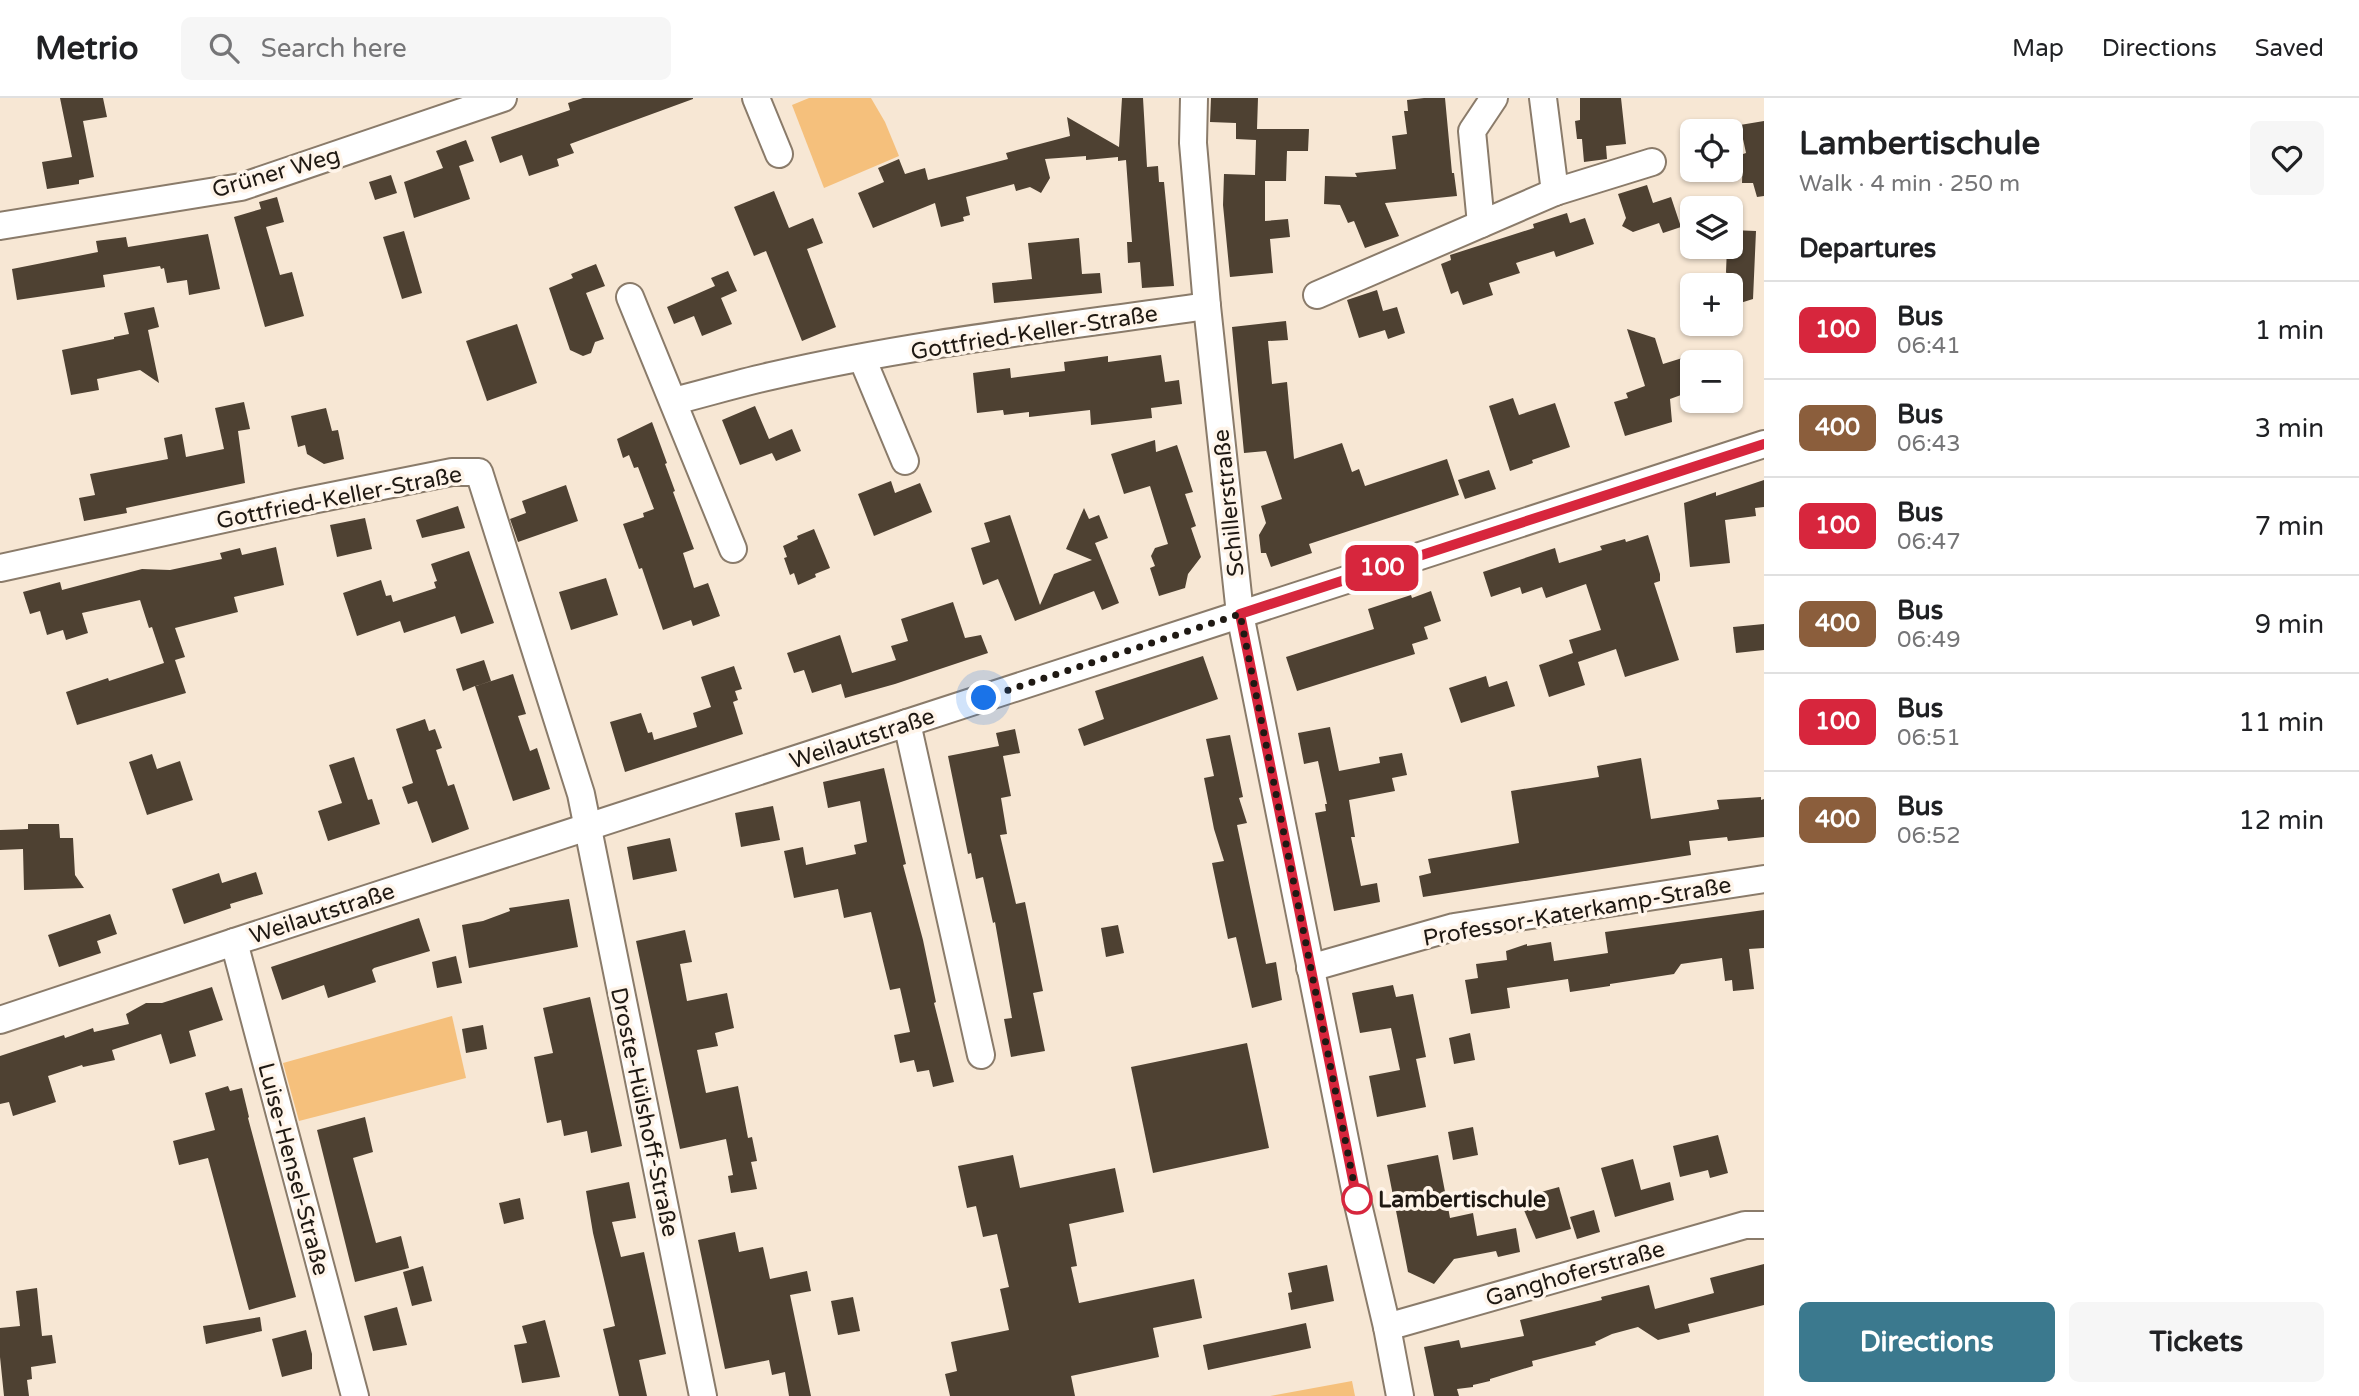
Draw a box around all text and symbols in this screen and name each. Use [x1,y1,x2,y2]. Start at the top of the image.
search box [181,17,671,80]
text: Metrio [35,29,139,68]
icon: search [205,29,243,67]
text: Search here [261,33,407,64]
text: Map [2012,34,2064,63]
text: Directions [2102,34,2217,63]
text: Saved [2255,34,2324,63]
map controls [1680,119,1743,413]
button: locate [1680,119,1743,182]
button: heart [2250,121,2324,195]
text: Lambertischule [1799,124,2040,163]
street label: Grüner Weg [209,141,343,205]
text: Walk · 4 min · 250 m [1799,170,2020,198]
button: layers [1680,196,1743,259]
text: Departures [1799,233,1936,264]
button: + [1680,273,1743,336]
street label: Gottfried-Keller-Straße [909,300,1160,366]
text: Bus [1897,301,1943,332]
text: 100 [1815,315,1860,344]
text: 1 min [2255,315,2324,346]
text: 06:41 [1897,332,1961,360]
button: − [1680,350,1743,413]
text: Bus [1897,399,1943,430]
text: 400 [1815,413,1860,442]
text: 3 min [2255,413,2324,444]
street label: Schillerstraße [1207,428,1251,578]
text: 06:43 [1897,430,1961,458]
street label: Gottfried-Keller-Straße [214,460,464,536]
text: Bus [1897,497,1943,528]
text: 100 [1815,511,1860,540]
text: 7 min [2255,511,2324,542]
text: 06:47 [1897,528,1961,556]
line badge: 100 [1342,545,1422,591]
text: 100 [1359,553,1405,582]
text: Bus [1897,595,1943,626]
text: 400 [1815,609,1860,638]
text: 9 min [2255,609,2324,640]
text: 06:49 [1897,626,1961,654]
your location [966,680,1001,715]
text: Bus [1897,693,1943,724]
street label: Weilautstraße [786,702,938,776]
text: 100 [1815,707,1860,736]
text: 11 min [2238,707,2324,738]
text: 06:51 [1897,724,1961,752]
text: Bus [1897,791,1943,822]
text: 400 [1815,805,1860,834]
text: 12 min [2238,805,2324,836]
text: 06:52 [1897,822,1961,850]
street label: Professor-Katerkamp-Straße [1421,871,1733,953]
street label: Weilautstraße [246,877,398,951]
street label: Droste-Hülshoff-Straße [604,985,684,1240]
street label: Luise-Hensel-Straße [251,1060,335,1279]
marker: Lambertischule [1342,1184,1372,1214]
place label: Lambertischule [1378,1186,1546,1214]
street label: Ganghoferstraße [1482,1235,1668,1313]
button: Directions [1799,1302,2055,1382]
button: Tickets [2069,1302,2324,1382]

